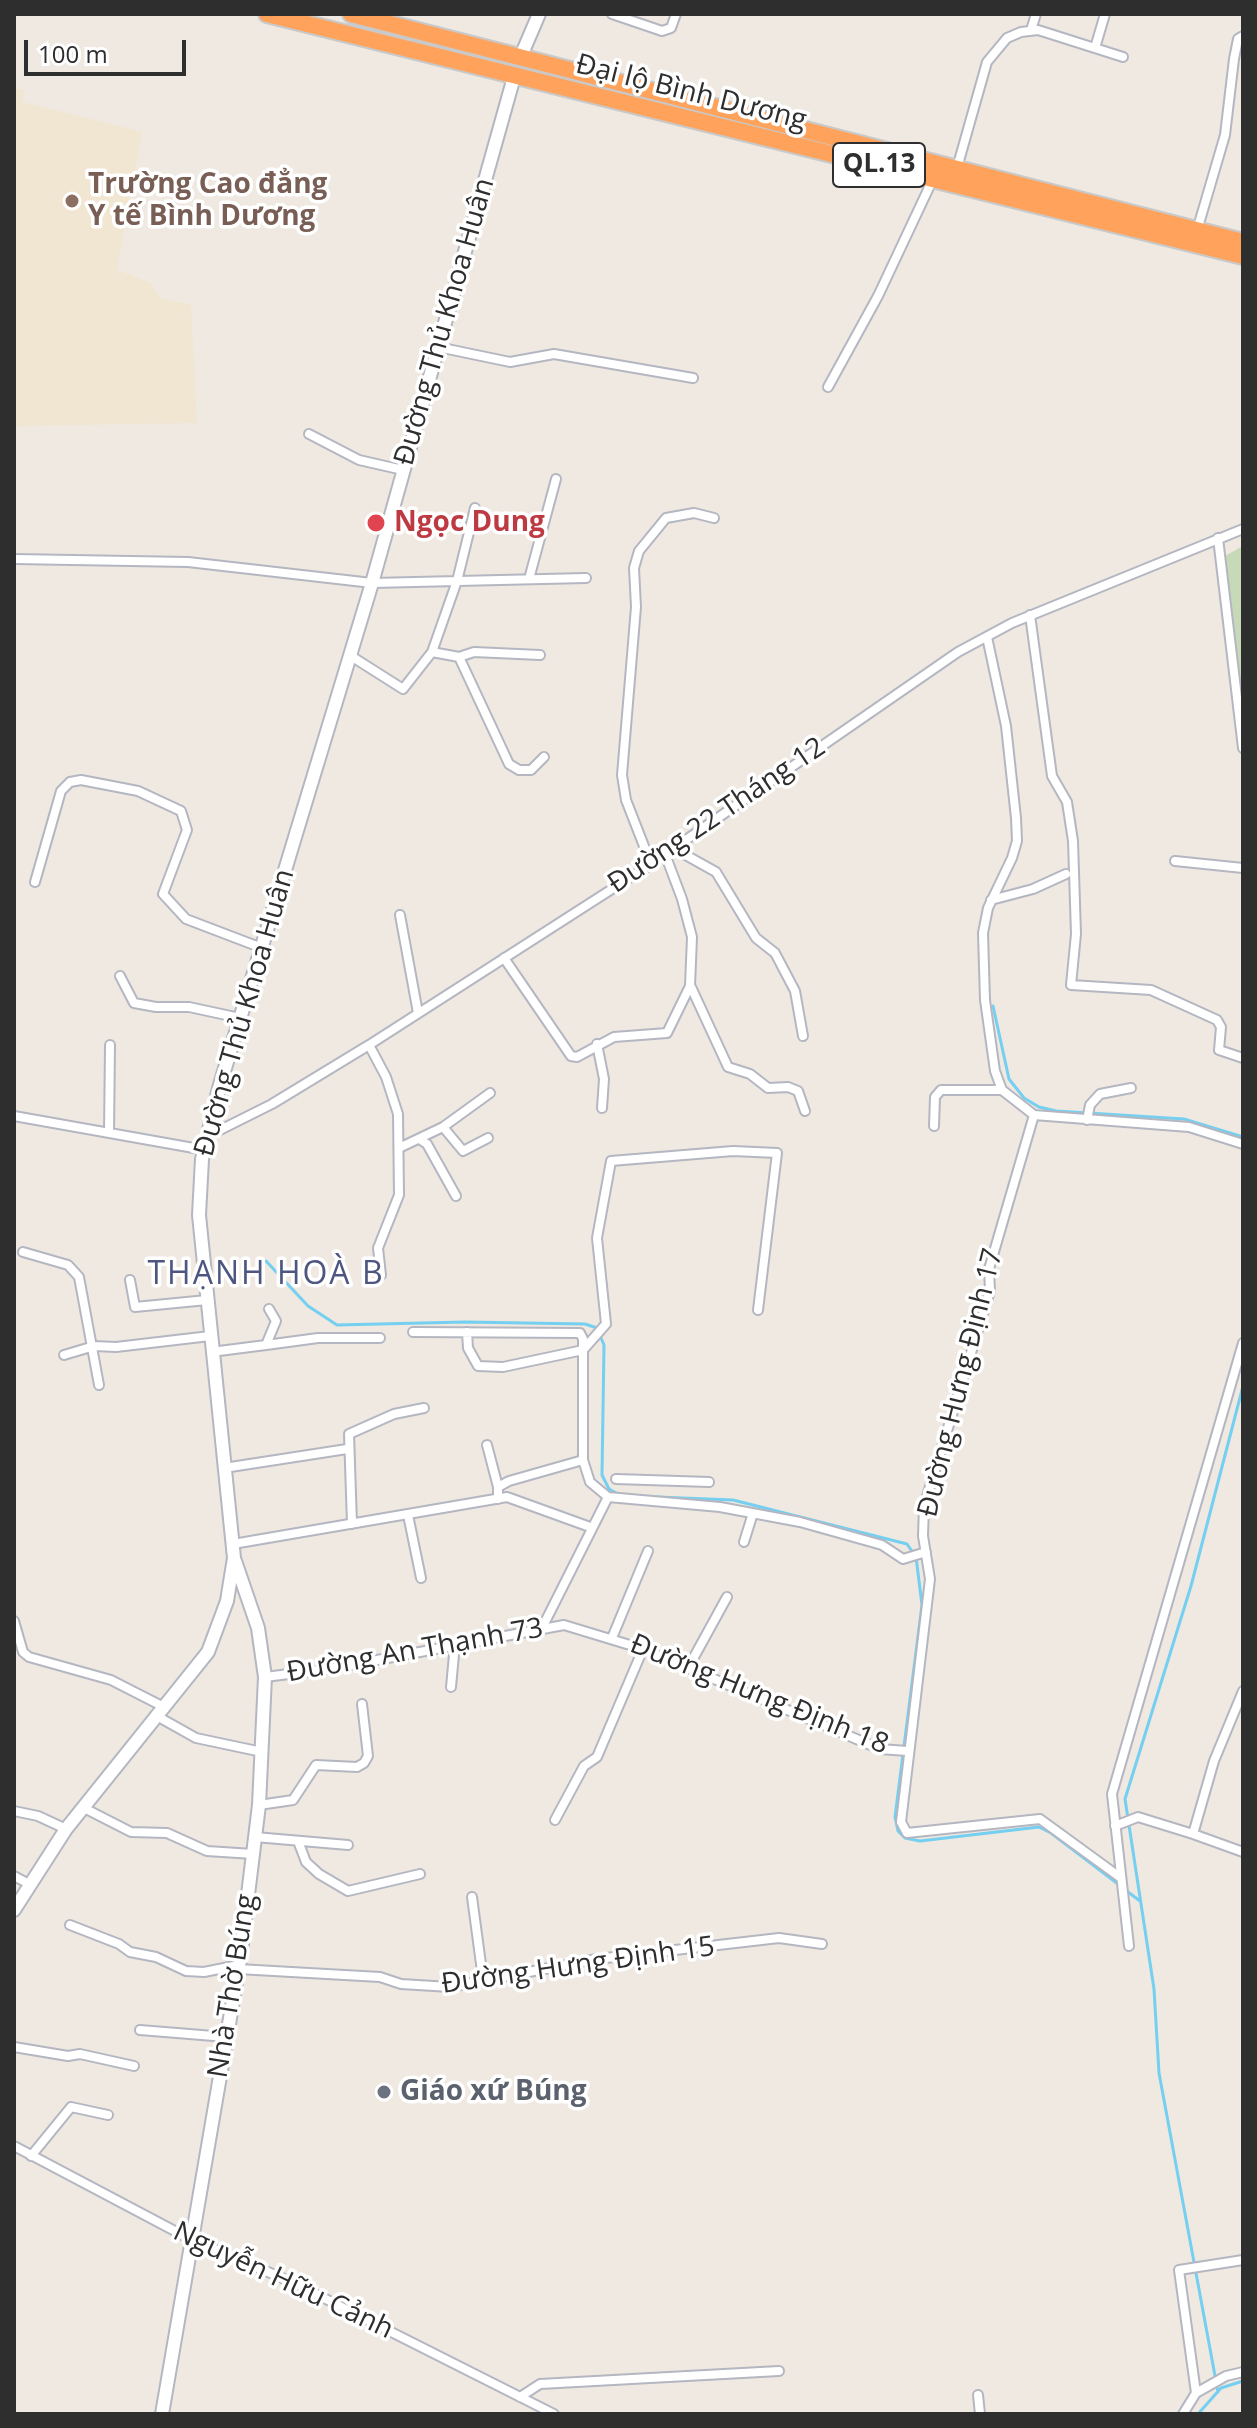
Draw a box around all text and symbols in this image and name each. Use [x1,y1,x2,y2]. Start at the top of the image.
scale bar [28,24,190,74]
text: 100 m [38,37,108,70]
street label: Đại lộ Bình Dương [572,48,810,138]
road number: QL.13 [833,143,925,187]
place label: Trường Cao đẳng Y tế Bình Dương [88,168,327,234]
street label: Đường Thủ Khoa Huân [388,175,502,469]
marker: Trường Cao đẳng Y tế Bình Dương [63,192,81,210]
place label: Ngọc Dung [394,506,545,540]
marker: Ngọc Dung [365,512,387,534]
street label: Đường 22 Tháng 12 [602,731,832,901]
street label: Đường Thủ Khoa Huân [188,866,302,1160]
street label: Đường Hưng Định 17 [911,1245,1011,1521]
district label: THẠNH HOÀ B [147,1256,385,1294]
street label: Đường An Thạnh 73 [284,1612,546,1690]
street label: Đường Hưng Định 18 [625,1628,893,1762]
street label: Nhà Thờ Búng [202,1892,264,2080]
street label: Đường Hưng Định 15 [439,1930,717,2002]
place label: Giáo xứ Búng [400,2075,587,2109]
marker: Giáo xứ Búng [375,2083,393,2101]
street label: Nguyễn Hữu Cảnh [168,2215,398,2347]

